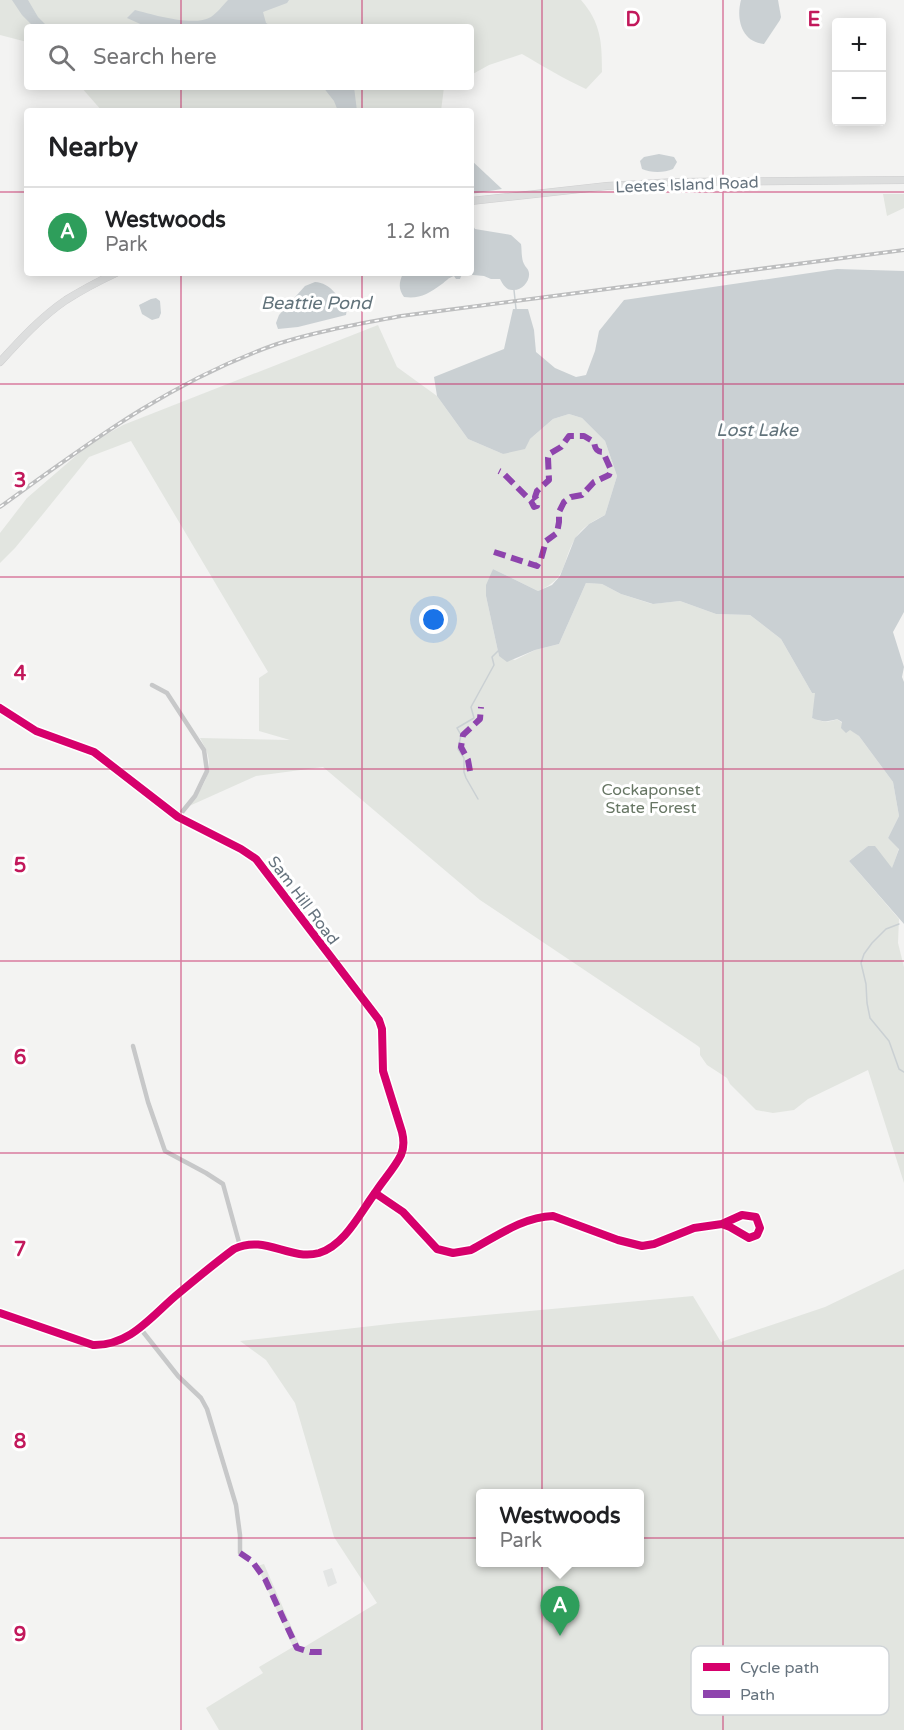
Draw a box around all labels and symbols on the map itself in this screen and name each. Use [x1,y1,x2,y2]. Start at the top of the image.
text: D [625,8,641,32]
text: E [808,8,821,32]
street label: Leetes Island Road [615,173,759,197]
water label: Beattie Pond [261,292,374,314]
water label: Lost Lake [716,419,799,441]
text: 3 [14,469,26,493]
your location [419,605,448,634]
text: 4 [14,662,27,686]
park label: Cockaponset State Forest [601,780,701,818]
street label: Sam Hill Road [263,852,343,949]
text: 5 [14,854,26,878]
text: 6 [14,1046,26,1070]
text: 7 [14,1238,26,1262]
text: 8 [14,1430,26,1454]
pin: A [540,1586,580,1636]
text: 9 [14,1623,26,1647]
legend [691,1646,889,1715]
text: Cycle path [740,1658,819,1678]
text: Path [740,1685,775,1705]

